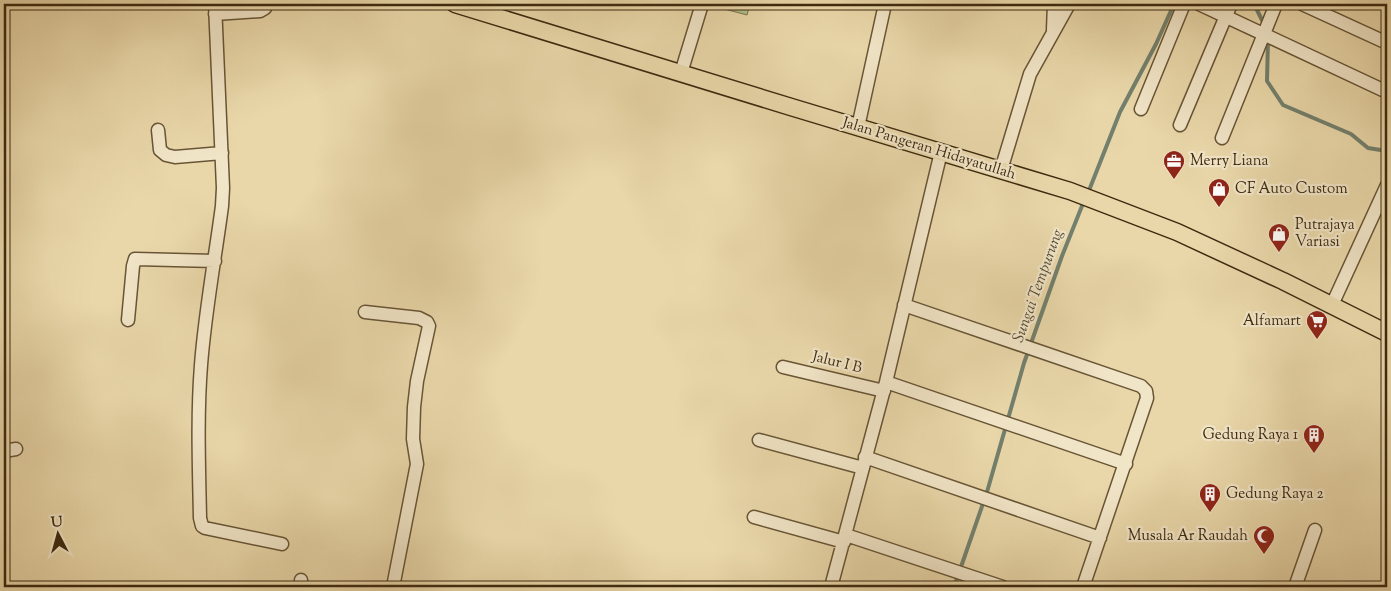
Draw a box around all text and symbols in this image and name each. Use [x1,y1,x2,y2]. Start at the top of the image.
street label: Jalan Pangeran Hidayatullah [839,112,1019,185]
office icon: Merry Liana [1162,149,1186,180]
place label: Merry Liana [1190,151,1269,172]
shop icon: CF Auto Custom [1207,177,1231,208]
place label: CF Auto Custom [1235,179,1348,200]
place label: Putrajaya Variasi [1295,215,1355,253]
shop icon: Putrajaya Variasi [1267,222,1291,253]
water label: Sungai Tempurung [1008,226,1070,346]
supermarket icon: Alfamart [1305,309,1329,340]
place label: Alfamart [1243,311,1301,332]
street label: Jalur I B [809,346,864,379]
building icon: Gedung Raya 1 [1302,423,1326,454]
place label: Gedung Raya 1 [1202,425,1298,446]
building icon: Gedung Raya 2 [1198,482,1222,513]
place label: Gedung Raya 2 [1226,484,1324,505]
north arrow [32,508,82,558]
text: U [50,512,64,534]
mosque icon: Musala Ar Raudah [1252,524,1276,555]
place label: Musala Ar Raudah [1128,526,1248,547]

